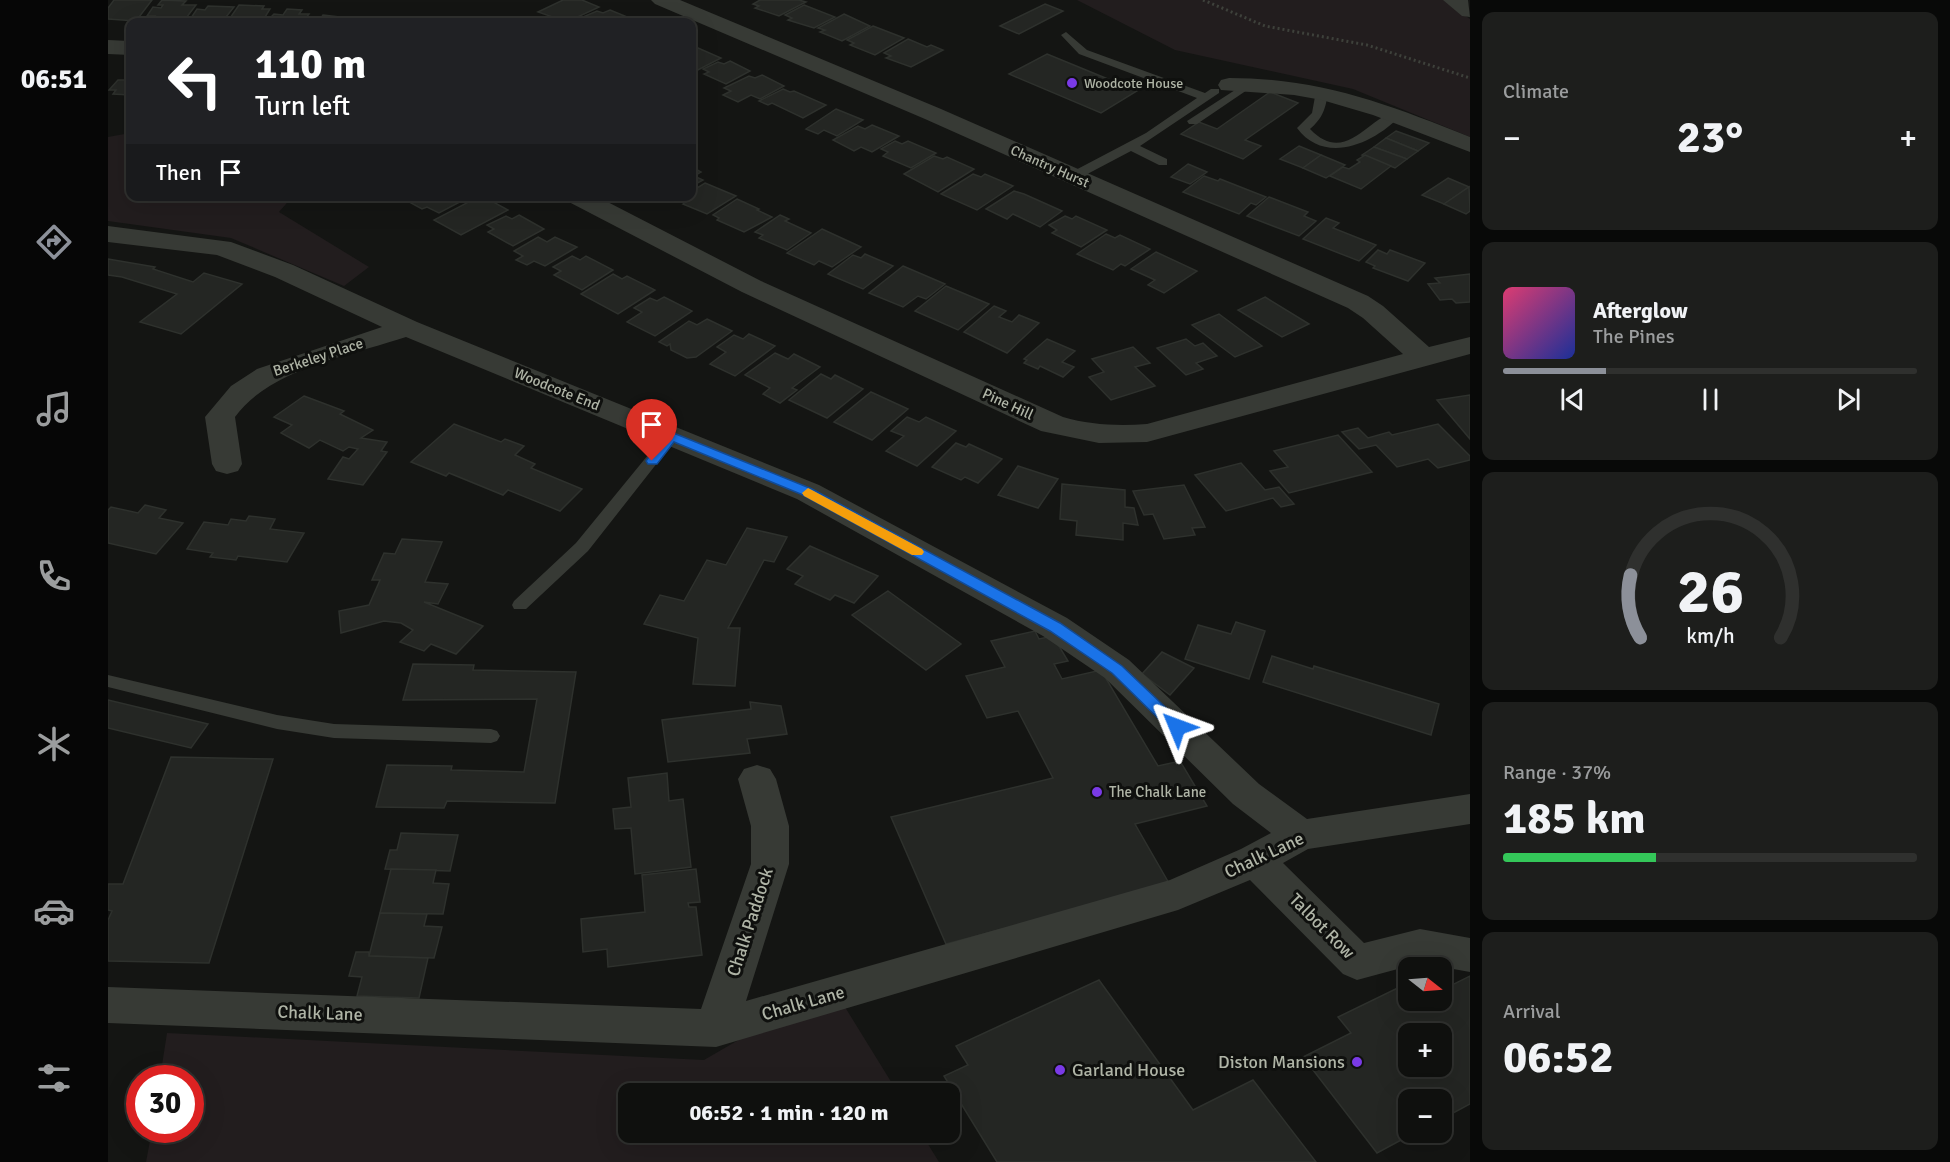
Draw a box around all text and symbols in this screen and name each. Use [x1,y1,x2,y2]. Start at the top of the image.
text: 110 m [255,39,366,90]
icon: left [156,42,234,120]
text: 06:51 [21,63,87,96]
place label: Woodcote House [1084,75,1183,92]
marker: Woodcote House [1065,76,1079,90]
text: Climate [1503,79,1569,104]
text: Turn left [255,90,350,123]
text: 23° [1677,110,1743,165]
text: − [1503,118,1521,159]
text: + [1899,118,1917,159]
street label: Chantry Hurst [1008,142,1092,191]
icon: arrive [214,156,247,189]
text: Then [156,159,202,186]
icon: directions [33,221,75,263]
text: Afterglow [1593,297,1688,324]
text: The Pines [1593,324,1675,349]
street label: Berkeley Place [271,334,365,380]
street label: Woodcote End [511,364,603,414]
icon: previous [1556,383,1589,416]
icon: pause [1694,383,1727,416]
icon: next [1832,383,1865,416]
street label: Pine Hill [980,384,1036,424]
icon: music [33,388,75,430]
pin [626,399,677,461]
icon: arrive [635,408,668,441]
text: 26 [1676,553,1744,630]
icon: phone [33,555,75,597]
text: km/h [1686,623,1734,649]
position arrow [1145,695,1209,759]
icon: climate [33,723,75,765]
text: Range · 37% [1503,760,1611,785]
place label: The Chalk Lane [1109,783,1206,801]
marker: The Chalk Lane [1090,785,1104,799]
text: 185 km [1503,791,1646,846]
street label: Chalk Lane [1221,827,1307,883]
street label: Chalk Paddock [722,865,778,979]
street label: Talbot Row [1285,889,1359,963]
icon: car [33,890,75,932]
north arrow [1398,957,1452,1011]
map controls [1398,957,1452,1143]
street label: Chalk Lane [759,981,847,1025]
text: Arrival [1503,999,1561,1024]
street label: Chalk Lane [277,1001,363,1025]
button: + [1398,1023,1452,1077]
text: 06:52 [1503,1030,1613,1085]
place label: Diston Mansions [1218,1051,1345,1073]
marker: Diston Mansions [1350,1055,1364,1069]
icon: filters [33,1057,75,1099]
place label: Garland House [1072,1059,1185,1081]
marker: Garland House [1053,1063,1067,1077]
speed limit sign: 30 [126,1065,204,1143]
button: − [1398,1089,1452,1143]
text: 06:52 · 1 min · 120 m [689,1099,889,1126]

